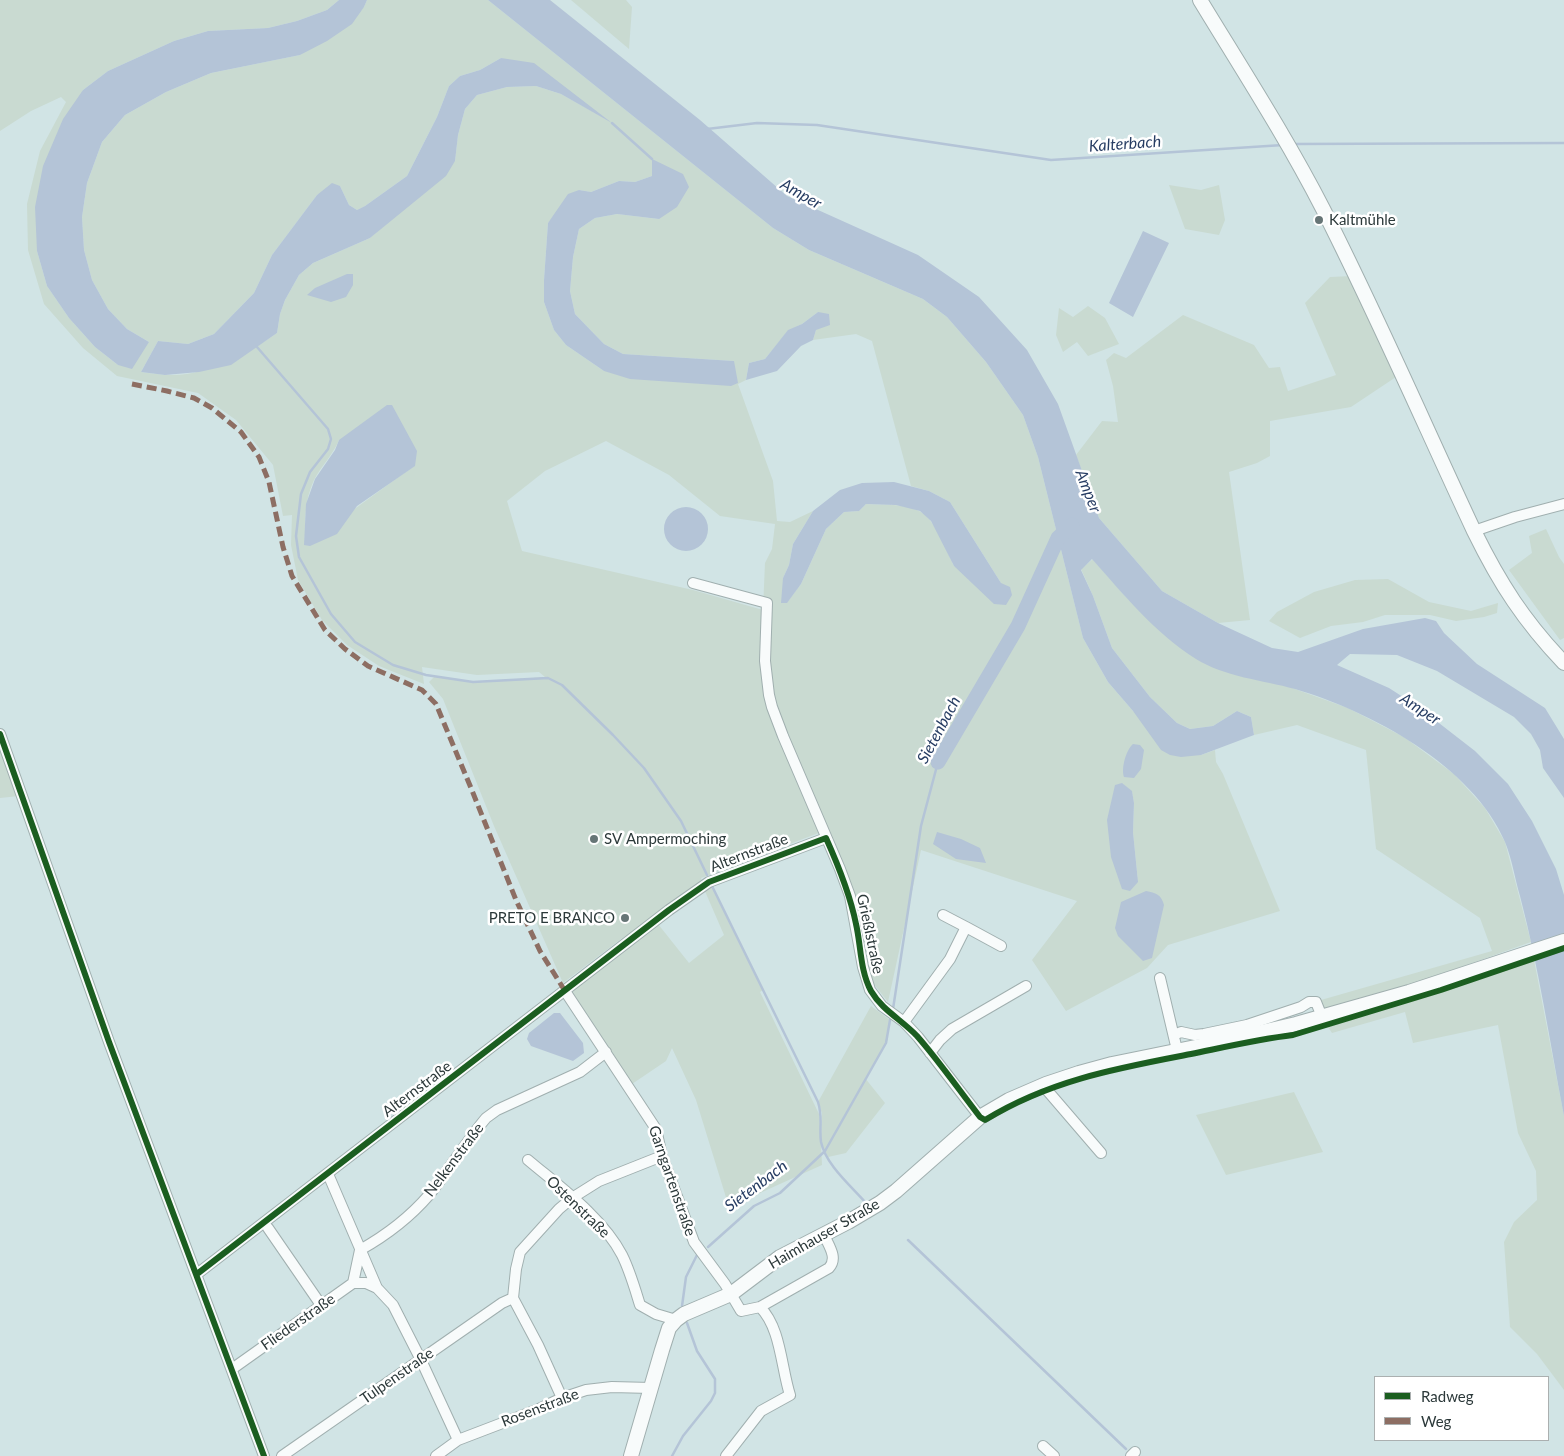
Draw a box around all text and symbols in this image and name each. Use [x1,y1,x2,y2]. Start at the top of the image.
water label: Kalterbach [1088,132,1162,156]
water label: Amper [777,175,825,213]
place label: Kaltmühle [1329,211,1396,229]
marker: Kaltmühle [1313,214,1325,226]
water label: Amper [1071,467,1105,515]
water label: Amper [1396,689,1444,729]
water label: Sietenbach [913,693,965,767]
place label: SV Ampermoching [604,830,726,848]
street label: Alternstraße [707,830,791,876]
marker: SV Ampermoching [588,833,600,845]
street label: Grießlstraße [853,892,887,976]
place label: PRETO E BRANCO [489,909,615,927]
marker: PRETO E BRANCO [619,912,631,924]
street label: Alternstraße [379,1057,455,1121]
street label: Nelkenstraße [420,1120,488,1200]
street label: Garngartenstraße [645,1123,699,1239]
water label: Sietenbach [721,1156,791,1216]
street label: Ostenstraße [543,1172,613,1242]
street label: Haimhauser Straße [765,1195,883,1273]
street label: Fliederstraße [257,1290,339,1354]
street label: Tulpenstraße [357,1344,437,1408]
legend [1374,1376,1549,1441]
street label: Rosenstraße [499,1385,581,1431]
text: Radweg [1421,1387,1474,1405]
text: Weg [1421,1412,1451,1430]

